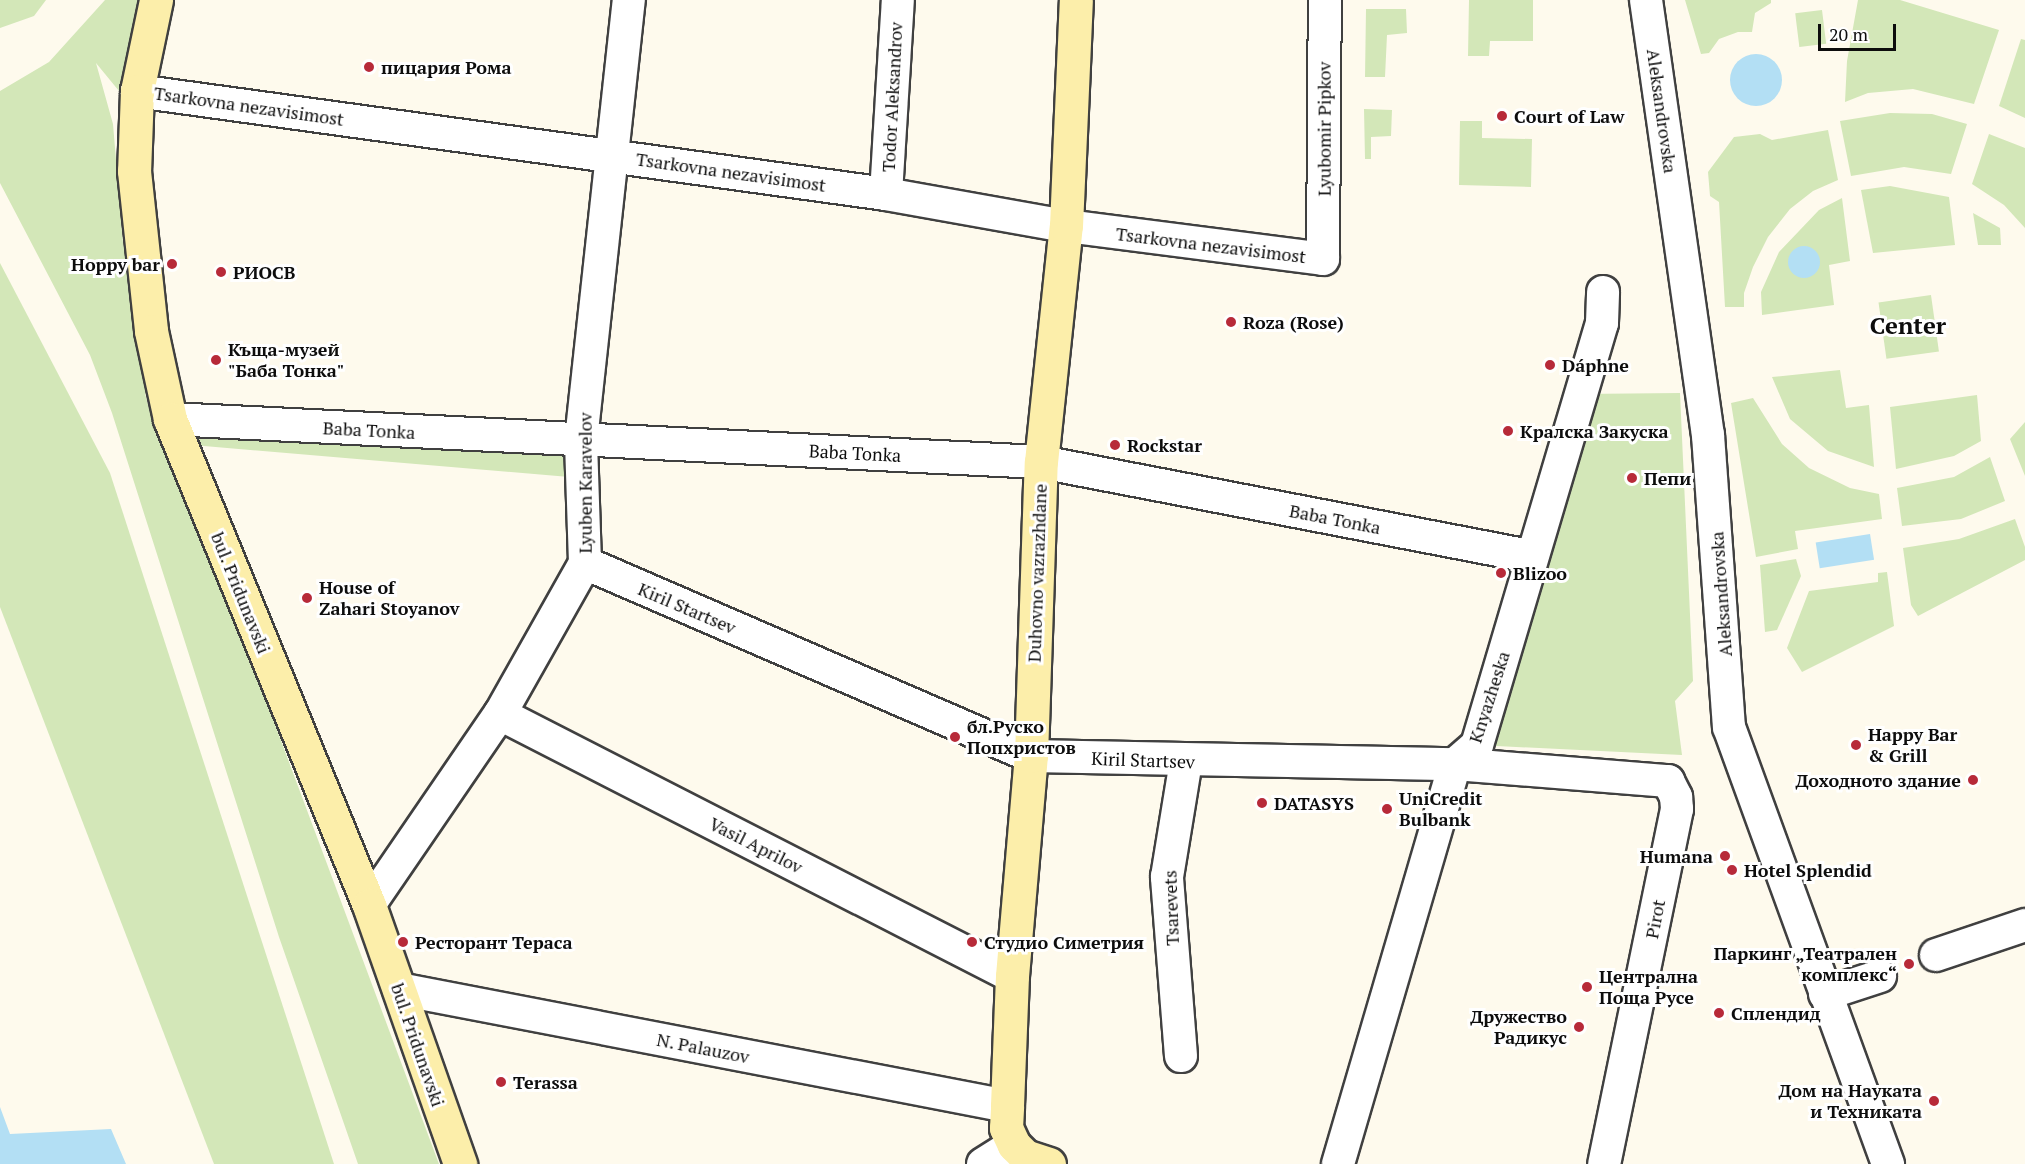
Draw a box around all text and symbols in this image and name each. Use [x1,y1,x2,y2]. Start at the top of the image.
scale bar [1821,12,1899,50]
street label: Todor Aleksandrov [877,21,907,173]
text: 20 m [1829,22,1868,46]
street label: Aleksandrovska [1643,47,1681,175]
place label: пицария Рома [381,56,511,78]
marker: пицария Рома [362,60,376,74]
street label: Lyubomir Pipkov [1313,62,1335,196]
street label: Tsarkovna nezavisimost [153,82,345,130]
place label: Сourt of Law [1514,105,1624,127]
marker: Сourt of Law [1495,109,1509,123]
street label: Tsarkovna nezavisimost [635,148,827,196]
street label: Tsarkovna nezavisimost [1115,223,1307,267]
place label: Hoppy bar [71,253,160,275]
marker: Hoppy bar [165,257,179,271]
place label: РИОСВ [233,261,296,283]
marker: РИОСВ [214,265,228,279]
place label: Roza (Rose) [1243,311,1344,333]
district label: Center [1870,312,1946,340]
marker: Roza (Rose) [1224,315,1238,329]
place label: Къща-музей "Баба Тонка" [228,339,344,382]
marker: Къща-музей "Баба Тонка" [209,353,223,367]
place label: Dáphne [1562,354,1629,376]
marker: Dáphne [1543,358,1557,372]
street label: Lyuben Karavelov [574,412,596,554]
street label: Baba Tonka [322,417,416,443]
place label: Кралска Закуска [1520,420,1669,442]
marker: Кралска Закуска [1501,424,1515,438]
place label: Rockstar [1127,434,1202,456]
marker: Rockstar [1108,438,1122,452]
street label: Baba Tonka [808,440,902,466]
place label: Пепи [1644,467,1691,489]
marker: Пепи [1625,471,1639,485]
street label: Duhovno vazrazhdane [1023,483,1051,663]
street label: Baba Tonka [1288,500,1382,538]
street label: bul. Pridunavski [207,529,275,657]
street label: Aleksandrovska [1706,531,1736,657]
place label: Blizoo [1513,562,1567,584]
marker: Blizoo [1494,566,1508,580]
place label: House of Zahari Stoyanov [319,577,459,620]
street label: Kiril Startsev [635,578,739,638]
marker: House of Zahari Stoyanov [300,591,314,605]
street label: Knyazheska [1464,648,1514,746]
place label: бл.Руско Попхристов [967,716,1076,758]
place label: Happy Bar & Grill [1868,724,1957,766]
marker: бл.Руско Попхристов [948,730,962,744]
marker: Happy Bar & Grill [1849,738,1863,752]
street label: Kiril Startsev [1091,747,1195,773]
place label: Доходното здание [1796,769,1961,791]
marker: Доходното здание [1966,773,1980,787]
place label: UniCredit Bulbank [1399,788,1483,830]
place label: DATASYS [1274,792,1354,814]
marker: DATASYS [1255,796,1269,810]
marker: UniCredit Bulbank [1380,802,1394,816]
street label: Vasil Aprilov [706,812,806,878]
place label: Humana [1640,845,1713,867]
marker: Humana [1718,849,1732,863]
place label: Hotel Splendid [1744,859,1872,881]
marker: Hotel Splendid [1725,863,1739,877]
street label: Tsarevets [1159,870,1183,946]
street label: Pirot [1641,898,1669,940]
place label: Ресторант Тераса [415,931,573,953]
place label: Студио Симетрия [984,931,1144,953]
marker: Ресторант Тераса [396,935,410,949]
marker: Студио Симетрия [965,935,979,949]
place label: Паркинг „Театрален комплекс“ [1713,943,1897,986]
marker: Паркинг „Театрален комплекс“ [1902,957,1916,971]
place label: Централна Поща Русе [1599,966,1698,1008]
street label: bul. Pridunavski [387,980,449,1110]
marker: Централна Поща Русе [1580,980,1594,994]
place label: Сплендид [1731,1002,1821,1024]
place label: Дружество Радикус [1470,1006,1567,1048]
marker: Сплендид [1712,1006,1726,1020]
marker: Дружество Радикус [1572,1020,1586,1034]
street label: N. Palauzov [655,1028,751,1068]
place label: Terassa [513,1071,578,1093]
marker: Terassa [494,1075,508,1089]
place label: Дом на Науката и Техниката [1779,1080,1922,1122]
marker: Дом на Науката и Техниката [1927,1094,1941,1108]

